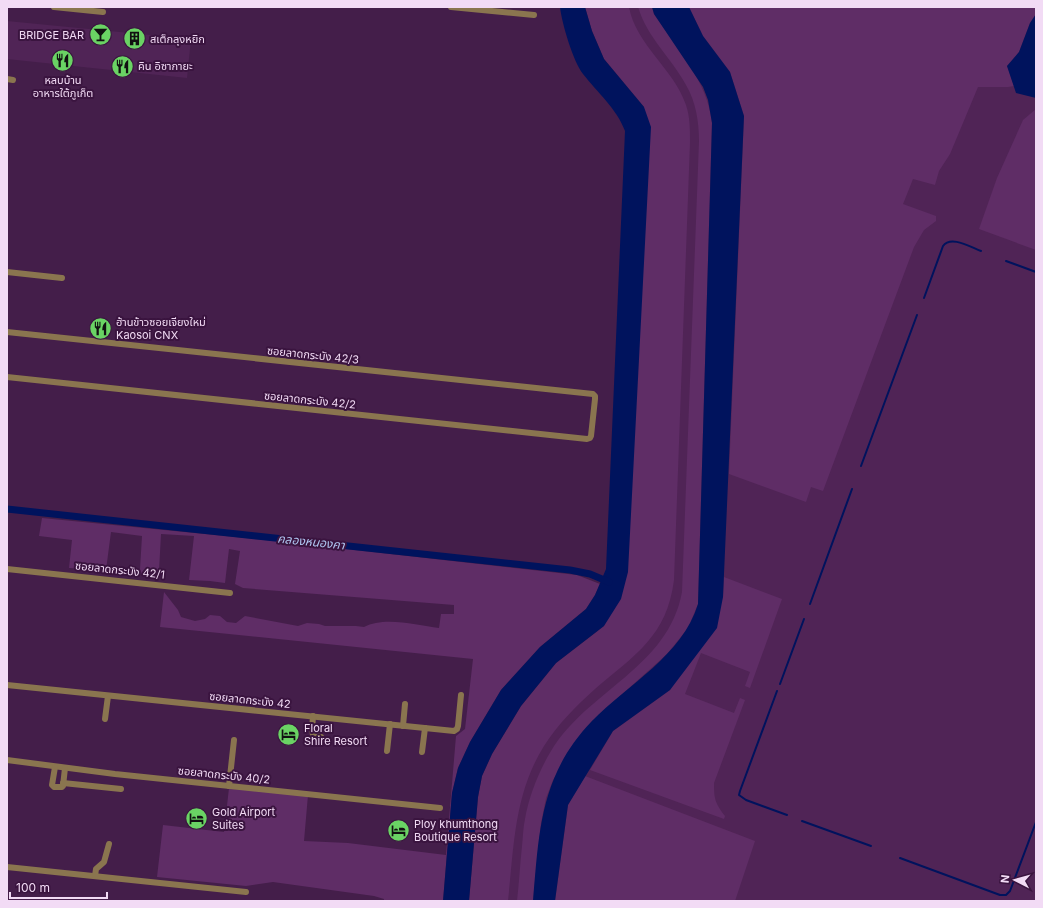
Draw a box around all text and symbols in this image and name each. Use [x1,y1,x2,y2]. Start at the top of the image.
bar icon: BRIDGE BAR [87,22,113,48]
building icon: สเต็กลุงหยิก [121,26,147,52]
place label: BRIDGE BAR [19,28,84,42]
place label: สเต็กลุงหยิก [150,32,205,46]
restaurant icon: หลบบ้าน อาหารใต้ภูเก็ต [50,47,76,73]
restaurant icon: คิน อิซากายะ [110,53,136,79]
place label: คิน อิซากายะ [138,59,193,73]
place label: หลบบ้าน อาหารใต้ภูเก็ต [33,73,93,100]
restaurant icon: ฮ้านข้าวซอยเจียงใหม่ Kaosoi CNX [88,315,114,341]
place label: ฮ้านข้าวซอยเจียงใหม่ Kaosoi CNX [116,315,206,342]
street label: ซอยลาดกระบัง 42/3 [266,343,360,367]
street label: ซอยลาดกระบัง 42/2 [263,388,357,412]
water label: คลองหนองคา [277,531,347,553]
street label: ซอยลาดกระบัง 42/1 [74,558,166,582]
street label: ซอยลาดกระบัง 42 [209,689,291,711]
hotel icon: Floral Shire Resort [275,721,301,747]
place label: Floral Shire Resort [304,721,368,748]
street label: ซอยลาดกระบัง 40/2 [177,763,271,787]
hotel icon: Gold Airport Suites [183,805,209,831]
place label: Gold Airport Suites [212,805,276,832]
hotel icon: Ploy khumthong Boutique Resort [385,817,411,843]
place label: Ploy khumthong Boutique Resort [414,817,498,844]
north arrow [995,860,1035,900]
scale bar [10,874,107,900]
text: N [998,874,1012,884]
text: 100 m [16,880,50,895]

